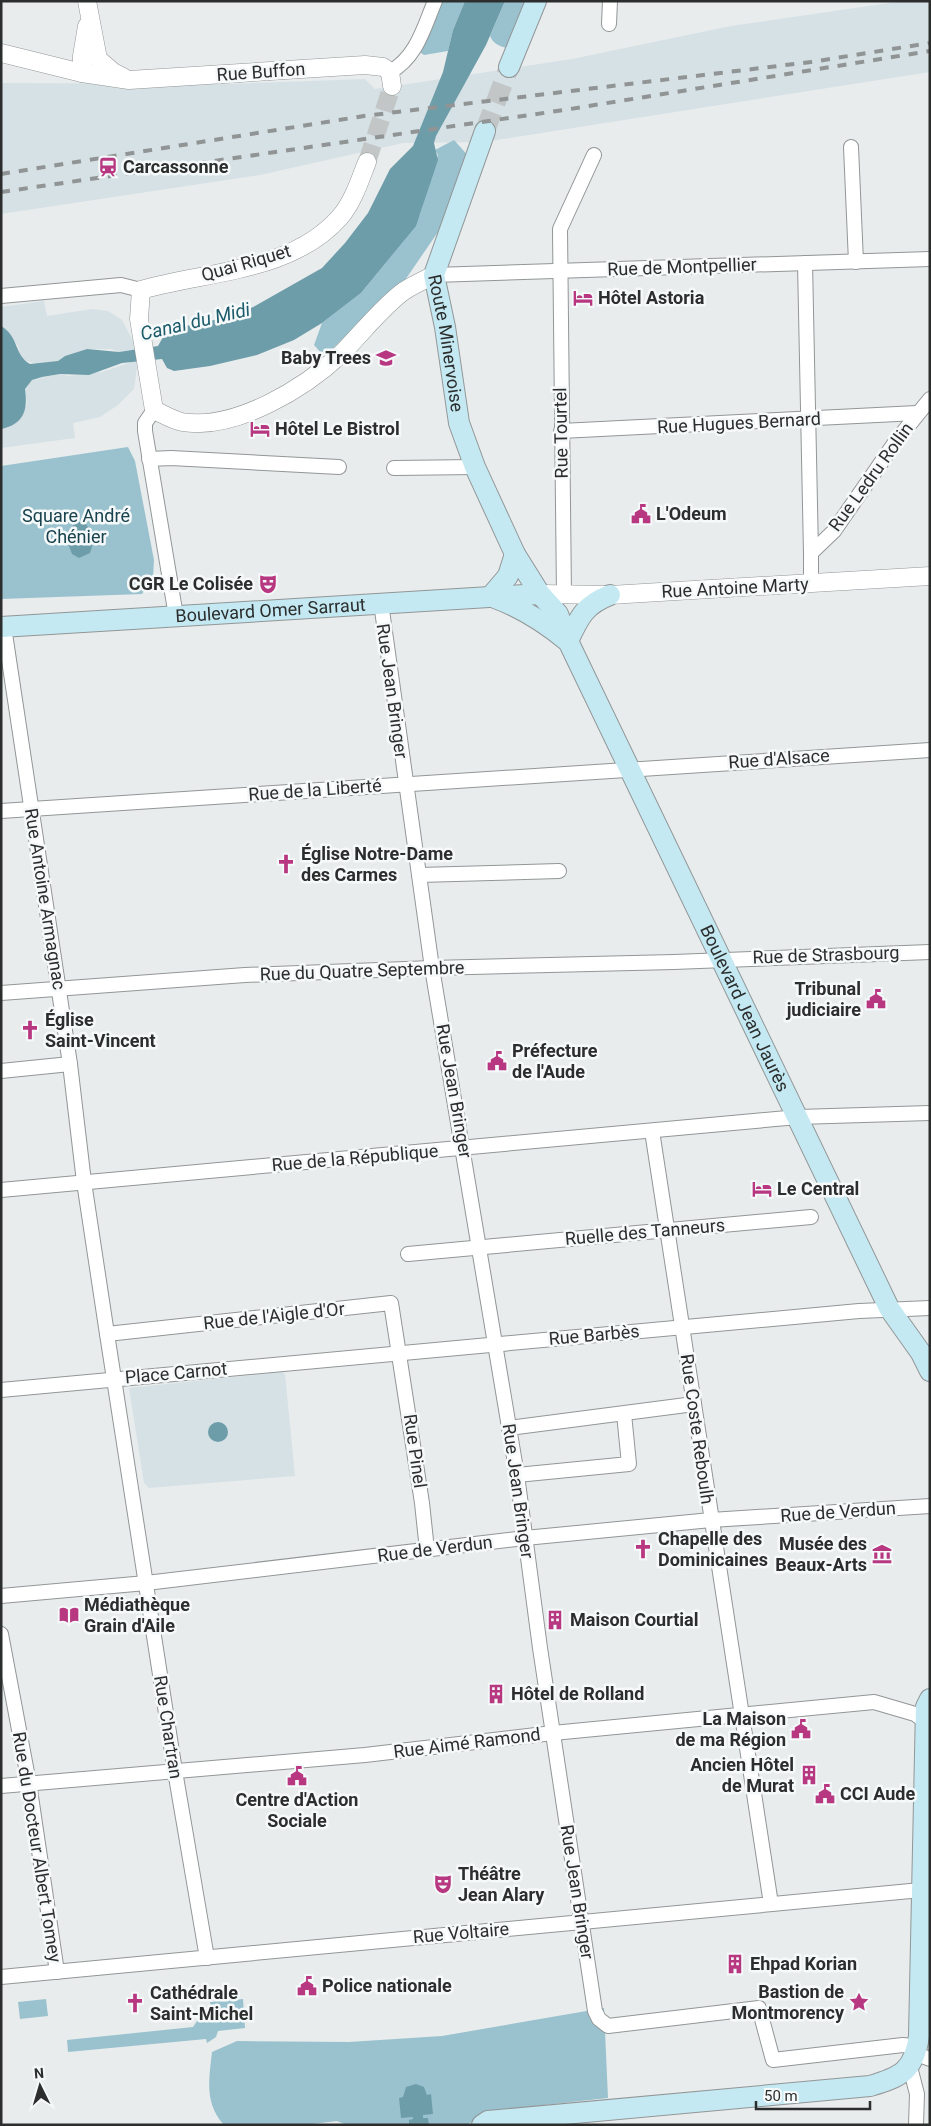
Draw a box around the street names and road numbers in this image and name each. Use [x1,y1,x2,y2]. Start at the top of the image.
street label: Rue Buffon [216,58,306,85]
street label: Quai Riquet [199,240,293,285]
street label: Rue de Montpellier [607,253,757,280]
street label: Route Minervoise [424,272,468,413]
street label: Rue Tourtel [549,387,572,479]
street label: Rue Hugues Bernard [657,408,821,437]
street label: Rue Ledru Rollin [824,418,917,535]
street label: Rue Antoine Marty [661,573,810,602]
street label: Boulevard Omer Sarraut [175,594,366,626]
street label: Rue Jean Bringer [373,622,412,760]
street label: Rue d'Alsace [728,744,830,773]
street label: Rue de la Liberté [248,774,382,805]
street label: Rue Antoine Armagnac [21,807,70,991]
street label: Boulevard Jean Jaurès [696,921,794,1095]
street label: Rue de Strasbourg [752,941,900,968]
street label: Rue du Quatre Septembre [259,956,465,985]
street label: Rue Jean Bringer [432,1022,477,1160]
street label: Rue de la République [271,1140,439,1175]
street label: Ruelle des Tanneurs [564,1214,726,1249]
street label: Rue de l'Aigle d'Or [202,1298,346,1333]
street label: Rue Barbès [548,1320,640,1349]
street label: Rue Coste Reboulh [677,1352,718,1505]
street label: Place Carnot [124,1358,228,1387]
street label: Rue Pinel [400,1413,431,1489]
street label: Rue Jean Bringer [499,1422,538,1560]
street label: Rue de Verdun [779,1497,896,1526]
street label: Rue de Verdun [376,1531,494,1566]
street label: Rue Chartran [150,1674,187,1780]
street label: Rue Aimé Ramond [392,1723,542,1762]
street label: Rue du Docteur Albert Tomey [9,1730,66,1964]
street label: Rue Jean Bringer [556,1823,599,1961]
street label: Rue Voltaire [412,1918,510,1947]

